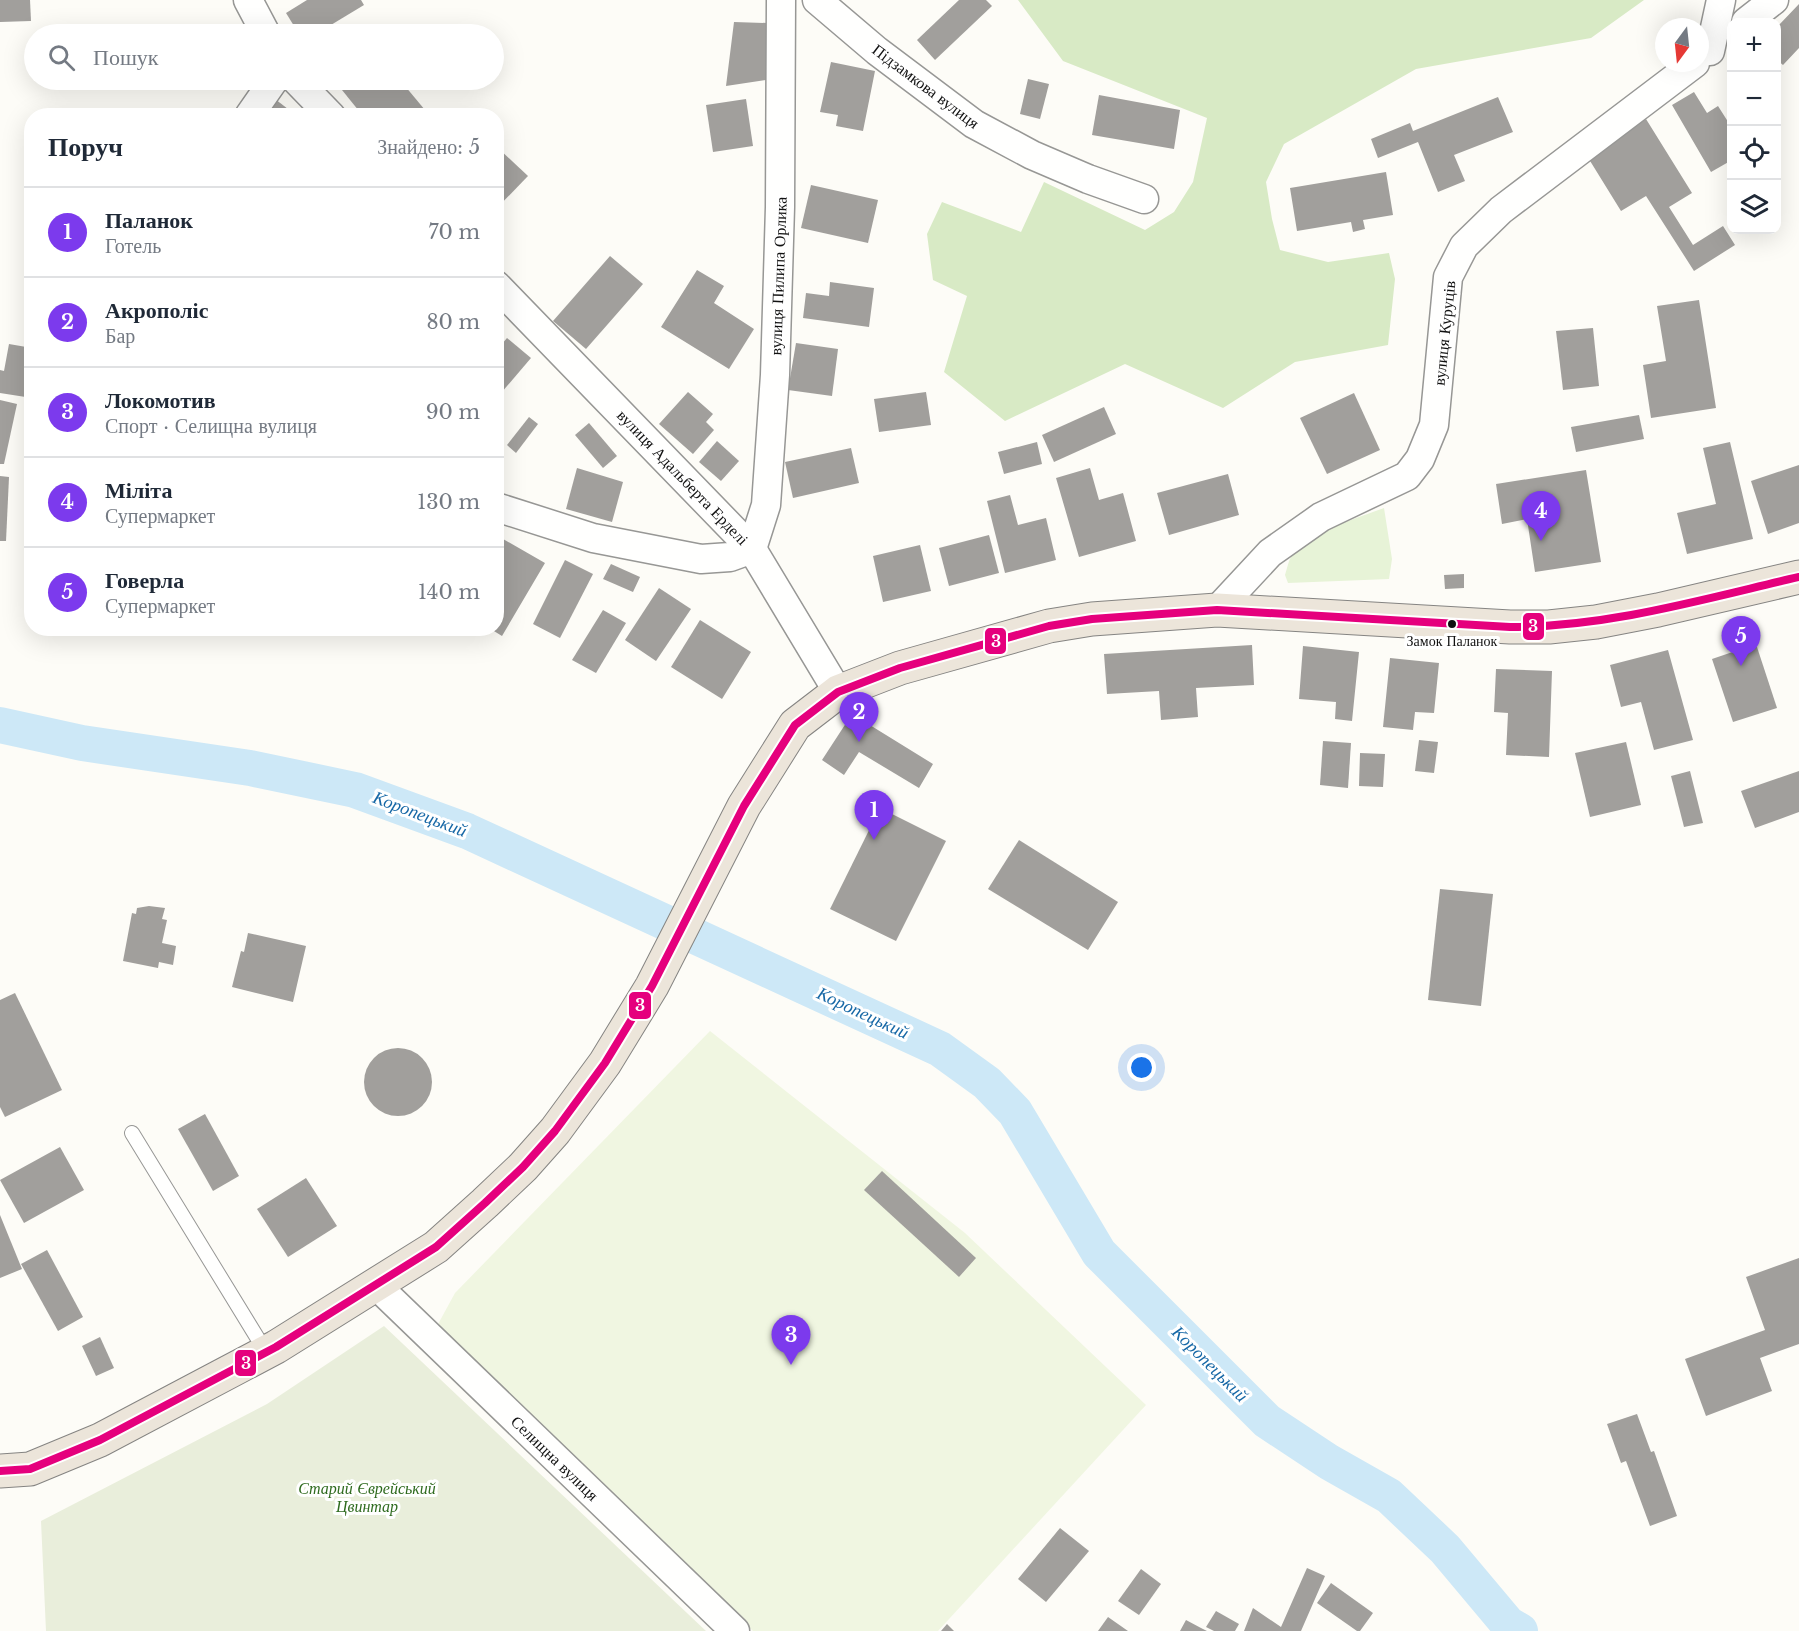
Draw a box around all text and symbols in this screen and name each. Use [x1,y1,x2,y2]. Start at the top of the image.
north arrow [1655,18,1709,72]
map controls [1727,18,1781,234]
button: + [1727,18,1781,72]
search box [24,24,504,90]
street label: Підзамкова вулиця [869,39,984,133]
icon: search [45,41,78,74]
text: Пошук [93,44,159,71]
button: − [1727,72,1781,126]
button: locate [1727,126,1781,180]
text: Поруч [48,131,123,163]
text: Знайдено: 5 [377,135,480,159]
button: layers [1727,180,1781,234]
street label: вулиця Пилипа Орлика [765,196,791,356]
text: Паланок [105,207,193,234]
text: 1 [63,220,72,244]
text: 70 m [428,220,480,244]
text: Готель [105,234,161,258]
street label: вулиця Куруців [1429,279,1459,386]
text: Акрополіс [105,297,208,324]
text: 2 [61,310,74,334]
text: 80 m [426,310,480,334]
text: Бар [105,324,135,348]
text: Локомотив [105,387,216,414]
text: 3 [61,400,74,424]
text: 90 m [426,400,480,424]
street label: вулиця Адальберта Ерделі [613,405,753,549]
text: Спорт · Селищна вулиця [105,414,317,438]
text: Міліта [105,477,172,504]
text: 4 [61,490,74,514]
text: 130 m [417,490,480,514]
pin: 4 [1522,492,1560,541]
text: Супермаркет [105,504,215,528]
text: Говерла [105,567,184,594]
text: 5 [62,580,73,604]
text: 140 m [418,580,480,604]
text: Супермаркет [105,594,215,618]
line badge: 3 [1522,612,1545,641]
text: 3 [1528,616,1538,636]
pin: 5 [1722,616,1760,666]
marker: Замок Паланок [1446,618,1458,630]
line badge: 3 [984,627,1007,655]
text: 3 [991,631,1001,651]
place label: Замок Паланок [1407,632,1498,650]
pin: 2 [840,692,878,742]
water label: Коропецький [369,786,470,842]
pin: 1 [854,790,894,840]
water label: Коропецький [813,982,912,1044]
line badge: 3 [628,991,652,1020]
text: 3 [635,995,645,1015]
your location [1127,1053,1156,1082]
pin: 3 [772,1316,810,1365]
water label: Коропецький [1167,1321,1253,1407]
line badge: 3 [234,1349,257,1377]
text: 3 [241,1353,251,1373]
street label: Селищна вулиця [507,1411,603,1505]
park label: Старий Єврейський Цвинтар [298,1478,436,1516]

